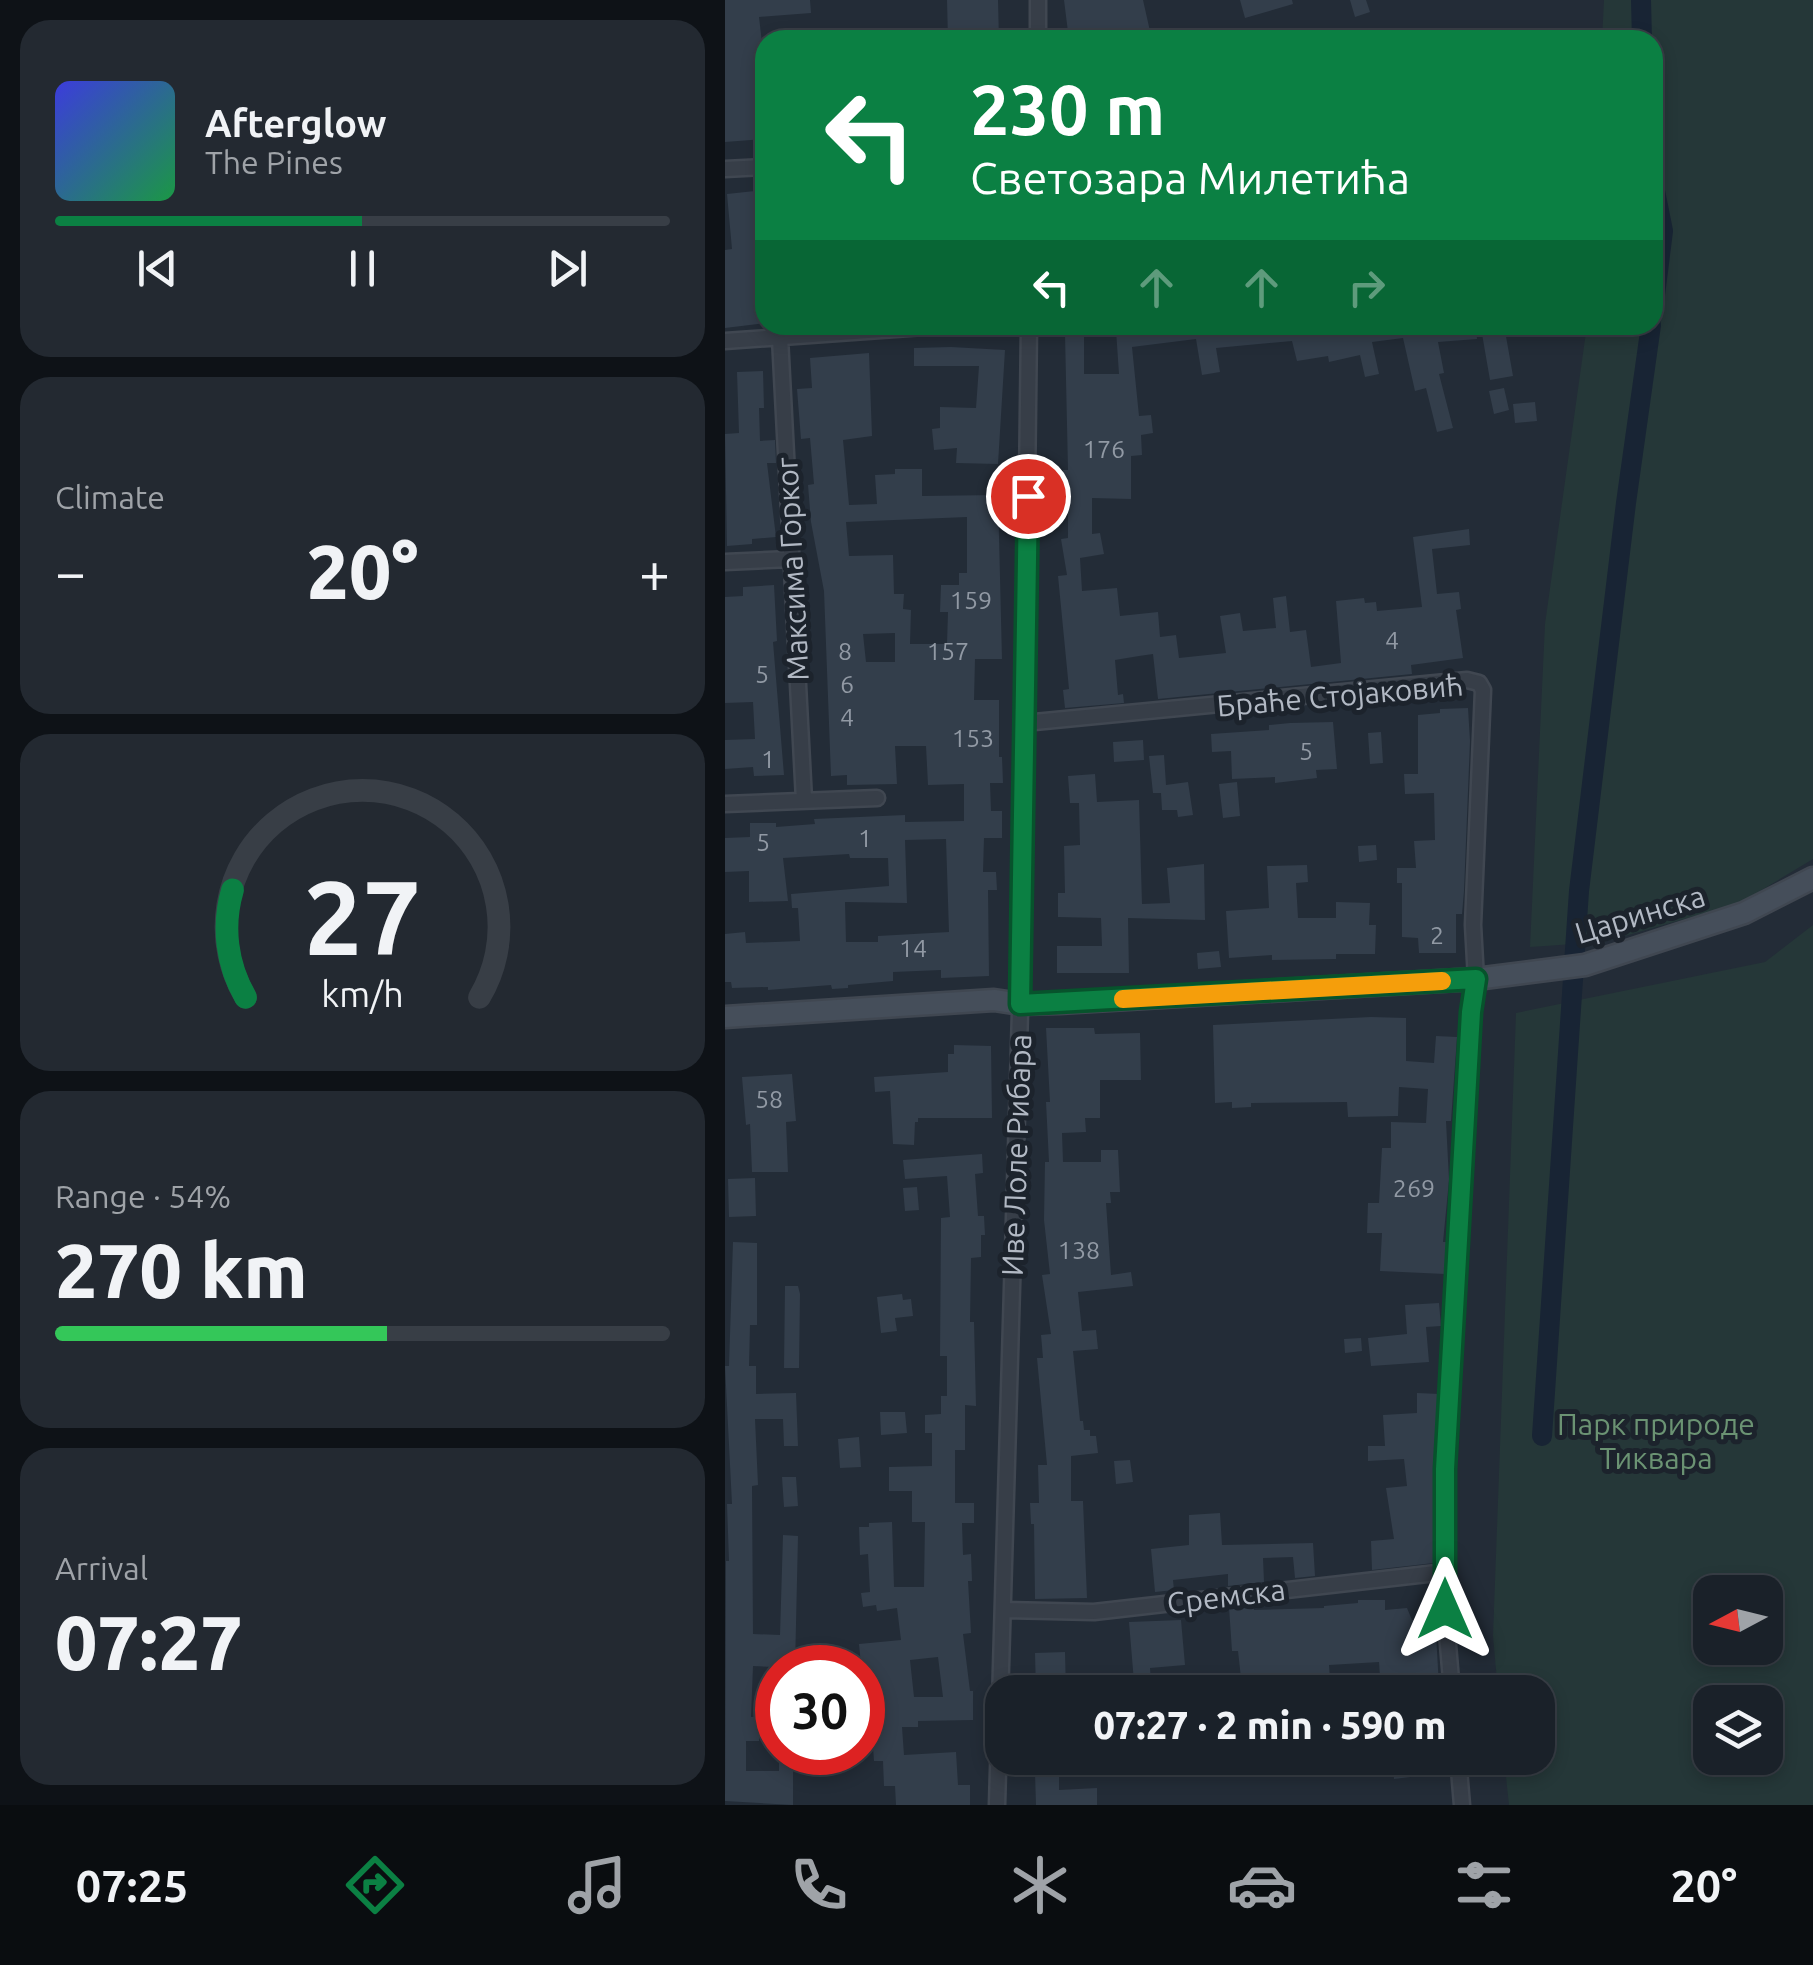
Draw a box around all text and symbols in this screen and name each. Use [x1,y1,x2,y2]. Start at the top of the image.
icon: left [805,70,935,200]
text: 230 m [970,70,1165,148]
text: Afterglow [205,102,387,144]
text: The Pines [205,144,343,180]
text: Светозара Милетића [970,152,1410,203]
icon: previous [130,241,185,296]
icon: pause [335,241,390,296]
icon: next [540,241,595,296]
icon: left [1024,260,1079,315]
icon: ahead [1129,260,1184,315]
icon: ahead [1234,260,1289,315]
icon: right [1339,260,1394,315]
house number: 176 [1083,435,1125,463]
pin [986,454,1071,539]
street label: Максима Горког [769,456,815,682]
icon: arrive [1001,469,1056,524]
text: Climate [55,479,165,515]
text: 20° [307,529,418,613]
text: − [55,541,86,602]
text: + [639,541,670,602]
house number: 159 [950,586,992,614]
house number: 4 [1385,626,1399,654]
house number: 8 [838,637,852,665]
house number: 157 [927,637,969,665]
house number: 5 [755,660,769,688]
street label: Браће Стојаковић [1215,667,1465,723]
house number: 6 [840,670,854,698]
house number: 4 [840,703,854,731]
house number: 153 [952,724,994,752]
house number: 5 [1299,737,1313,765]
house number: 1 [761,745,775,773]
house number: 1 [858,824,872,852]
house number: 5 [756,828,770,856]
text: 27 [304,858,421,975]
street label: Царинска [1571,878,1709,950]
house number: 2 [1430,921,1444,949]
house number: 14 [899,934,927,962]
text: km/h [321,974,404,1014]
street label: Иве Лоле Рибара [995,1033,1037,1277]
house number: 58 [755,1085,783,1113]
house number: 269 [1393,1174,1435,1202]
text: Range · 54% [55,1178,231,1214]
text: 270 km [55,1228,308,1312]
house number: 138 [1058,1236,1100,1264]
park label: Парк природе Тиквара [1557,1407,1755,1475]
text: Arrival [55,1550,148,1586]
position arrow [1393,1557,1497,1661]
street label: Сремска [1165,1572,1287,1620]
north arrow [1693,1575,1783,1665]
map controls [1693,1575,1783,1775]
text: 07:27 [55,1600,243,1684]
speed limit sign: 30 [755,1645,885,1775]
button: layers [1693,1685,1783,1775]
text: 07:27 · 2 min · 590 m [1093,1704,1447,1746]
icon: directions [340,1850,410,1920]
icon: music [562,1850,632,1920]
icon: phone [784,1850,854,1920]
icon: climate [1005,1850,1075,1920]
icon: car [1227,1850,1297,1920]
icon: filters [1449,1850,1519,1920]
text: 07:25 [76,1860,188,1911]
text: 20° [1670,1860,1737,1911]

